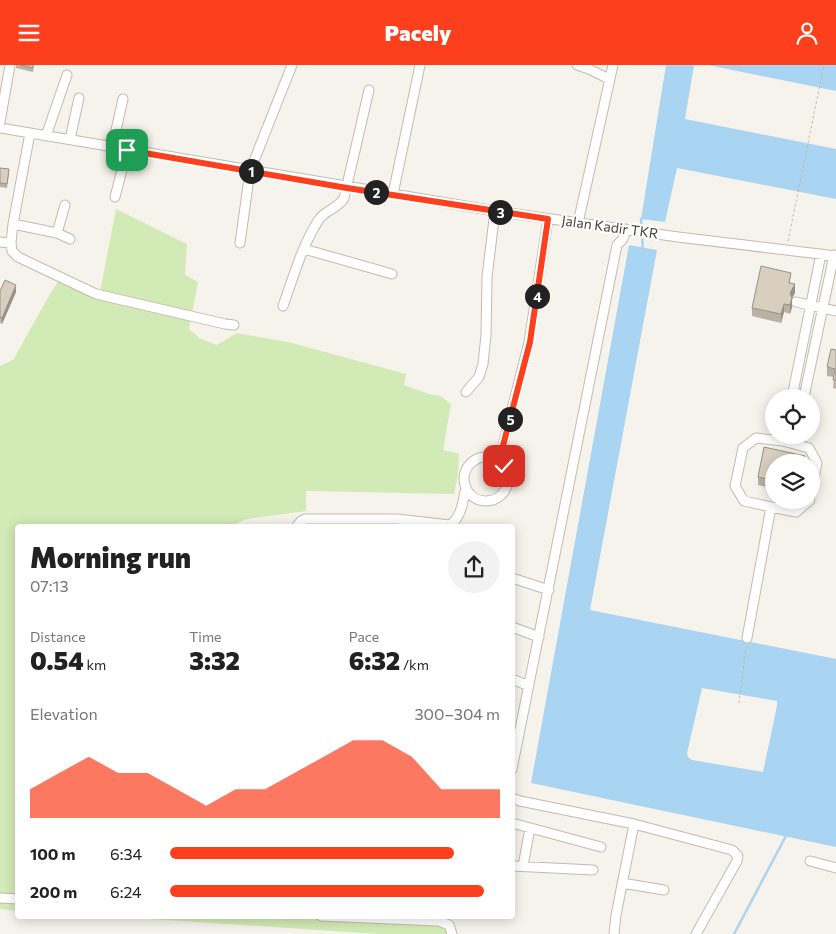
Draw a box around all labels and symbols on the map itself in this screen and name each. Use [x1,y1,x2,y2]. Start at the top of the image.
pin [106,129,148,171]
pin: 1 [238,159,264,183]
pin: 2 [364,179,388,205]
pin: 3 [488,199,512,225]
street label: Jalan Kadir TKR [561,211,659,242]
pin: 4 [524,283,550,309]
pin: 5 [498,407,522,431]
pin [483,445,525,487]

